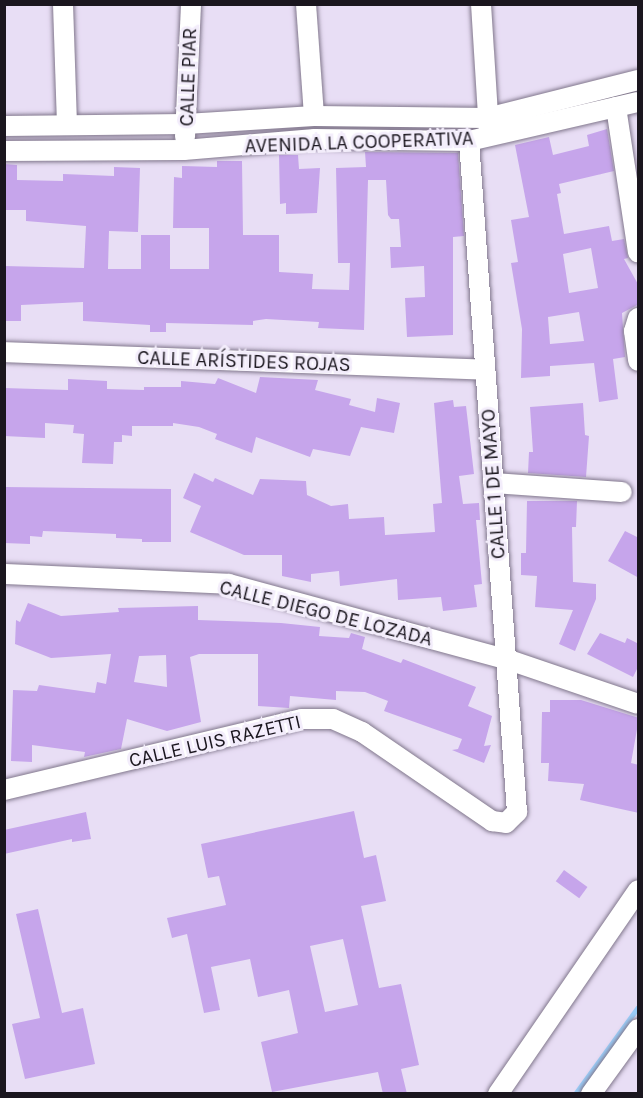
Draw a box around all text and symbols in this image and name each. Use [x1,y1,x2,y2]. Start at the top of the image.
street label: CALLE PIAR [174,27,202,127]
street label: AVENIDA LA COOPERATIVA [244,126,474,158]
street label: CALLE ARÍSTIDES ROJAS [137,345,351,377]
street label: CALLE 1 DE MAYO [476,408,510,560]
street label: CALLE DIEGO DE LOZADA [217,575,435,651]
street label: CALLE LUIS RAZETTI [127,710,303,772]

